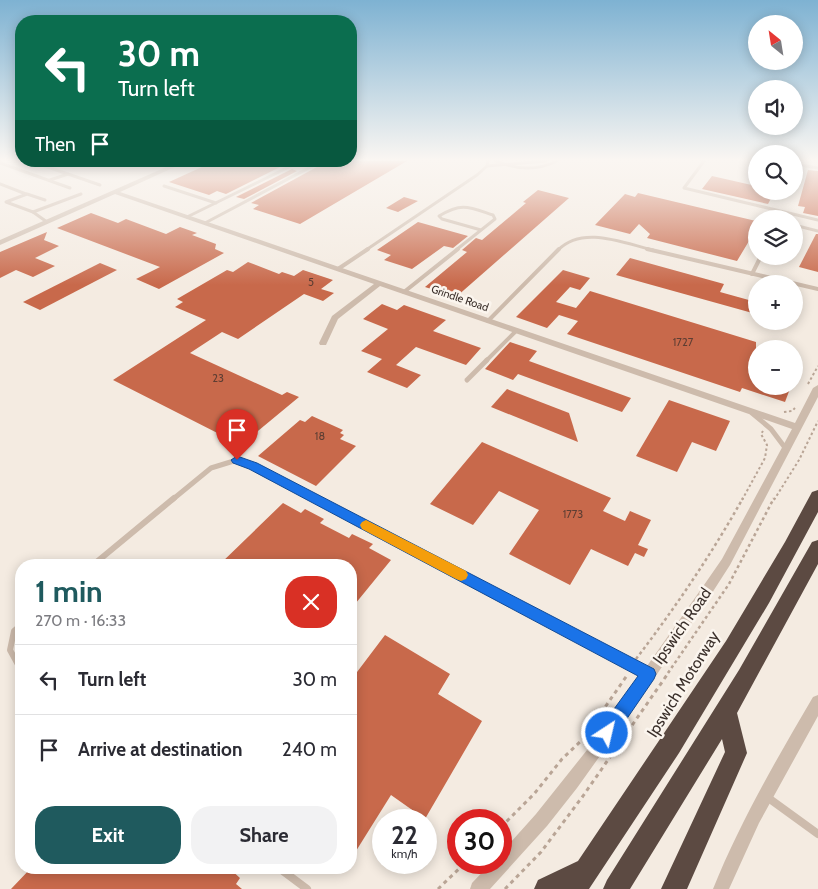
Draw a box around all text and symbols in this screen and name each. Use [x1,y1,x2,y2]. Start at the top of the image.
north arrow [748,15,802,70]
map controls [748,15,803,395]
text: 30 m [118,32,200,75]
icon: left [35,35,100,100]
text: Turn left [118,75,195,102]
button: sound [748,80,803,135]
icon: arrive [86,130,114,158]
text: Then [35,133,76,156]
button: search [748,145,803,200]
button: layers [748,210,803,265]
house number: 5 [308,275,314,289]
button: + [748,275,803,330]
street label: Grindle Road [429,282,491,314]
house number: 1727 [673,335,694,349]
button: − [748,340,803,395]
house number: 23 [212,371,224,385]
pin [216,409,258,460]
icon: arrive [223,416,251,444]
house number: 18 [315,429,325,443]
house number: 1773 [563,507,583,521]
text: 1 min [35,573,103,610]
button: close [285,576,337,628]
street label: Ipswich Road [649,584,715,668]
text: 270 m · 16:33 [35,611,126,630]
street label: Ipswich Motorway [643,627,723,741]
icon: left [35,666,63,694]
text: Turn left [78,668,146,691]
text: 30 m [293,668,337,691]
position arrow [580,706,632,758]
icon: arrive [35,736,63,764]
text: Arrive at destination [78,738,242,761]
text: 240 m [282,738,337,761]
button: Exit [35,806,181,864]
button: Share [191,806,337,864]
speed limit sign: 30 [447,809,512,874]
text: 22 [391,820,418,850]
text: km/h [391,846,418,861]

